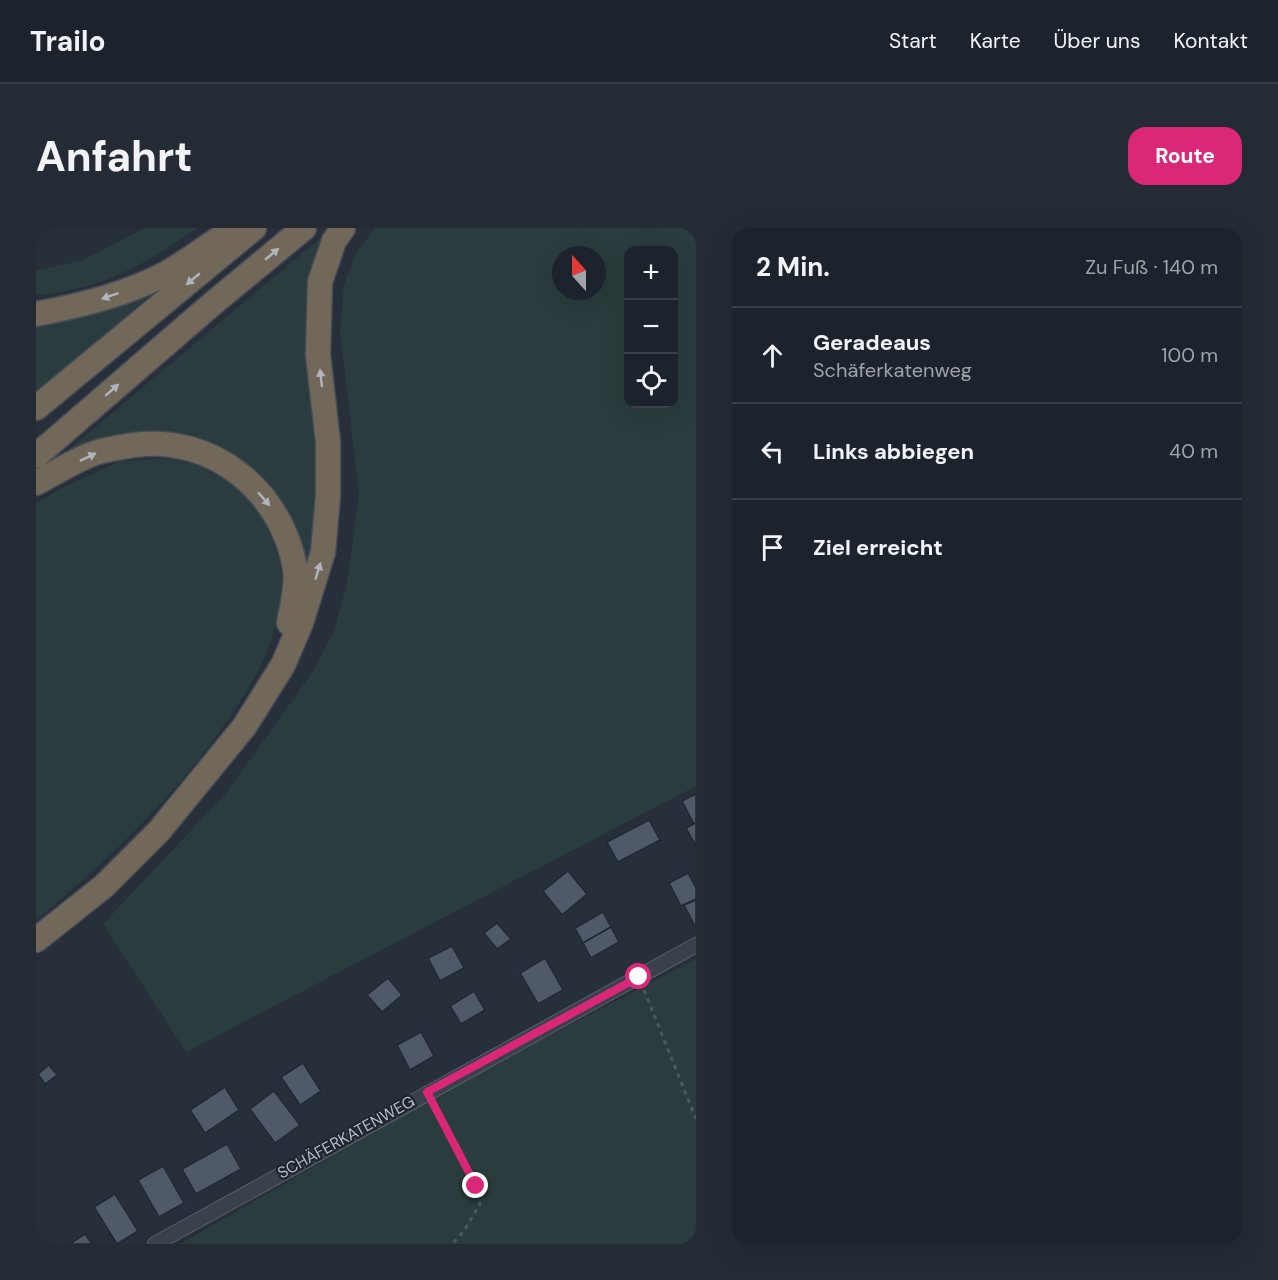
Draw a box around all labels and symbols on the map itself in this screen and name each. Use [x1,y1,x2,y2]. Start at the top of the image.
north arrow [552,246,606,300]
one-way arrow [265,248,280,261]
one-way arrow [185,272,201,285]
one-way arrow [101,291,119,301]
one-way arrow [316,368,326,387]
one-way arrow [104,384,119,397]
one-way arrow [80,452,97,461]
one-way arrow [257,491,270,506]
one-way arrow [313,562,323,580]
route start [625,963,651,989]
street label: SCHÄFERKATENWEG [274,1091,418,1183]
route end [462,1172,488,1198]

